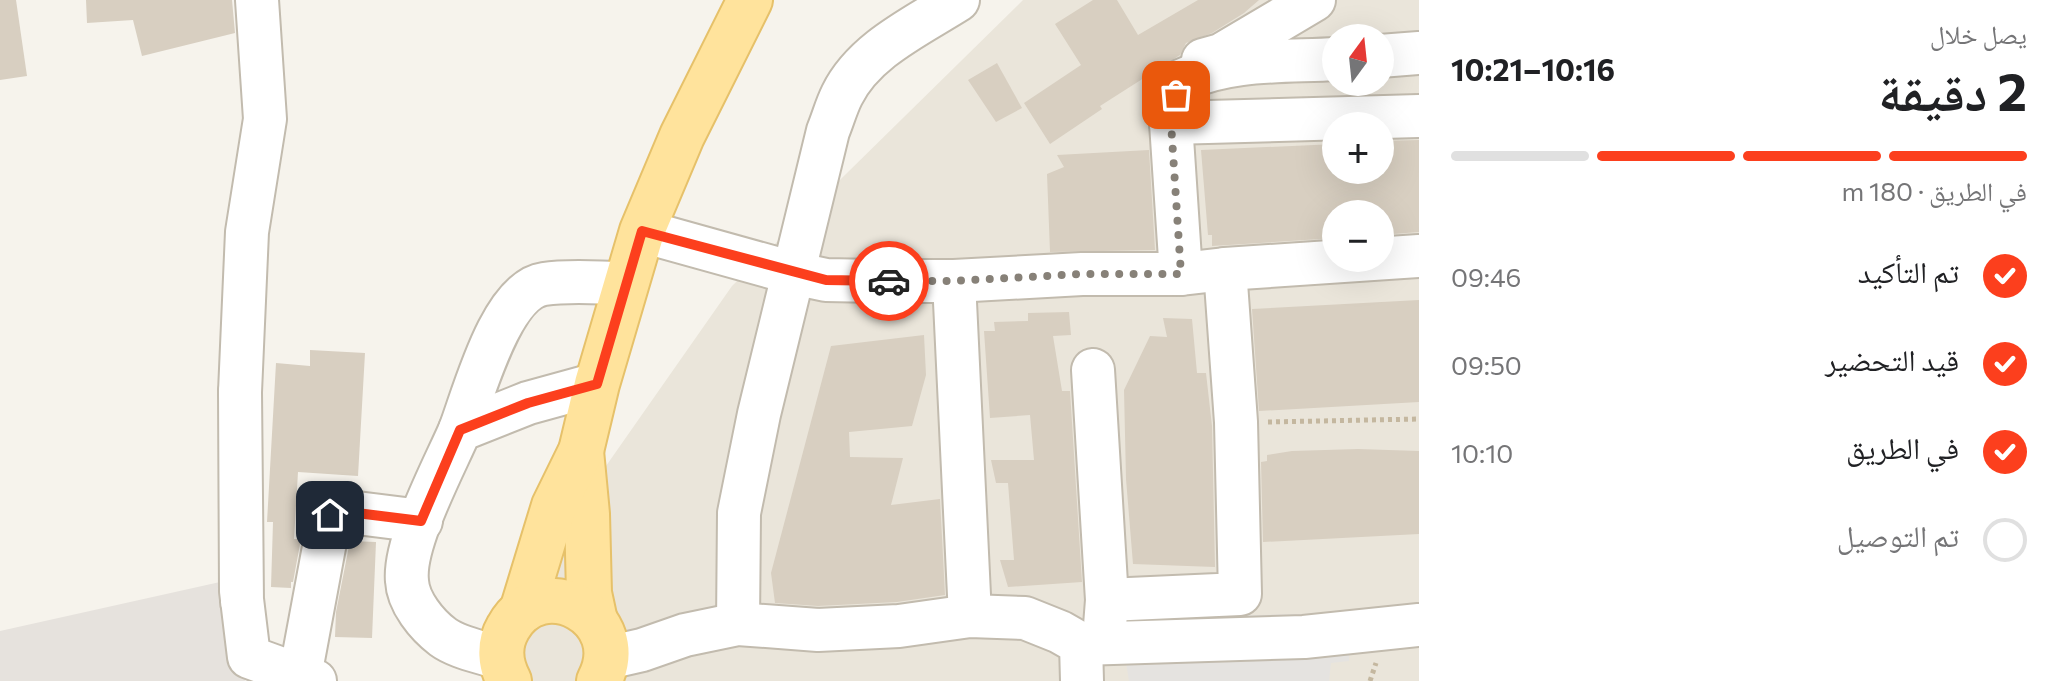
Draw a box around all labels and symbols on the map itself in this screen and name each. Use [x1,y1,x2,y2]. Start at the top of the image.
north arrow [1322,24,1394,96]
pin [1142,61,1210,129]
courier [849,241,929,321]
pin [296,481,364,549]

